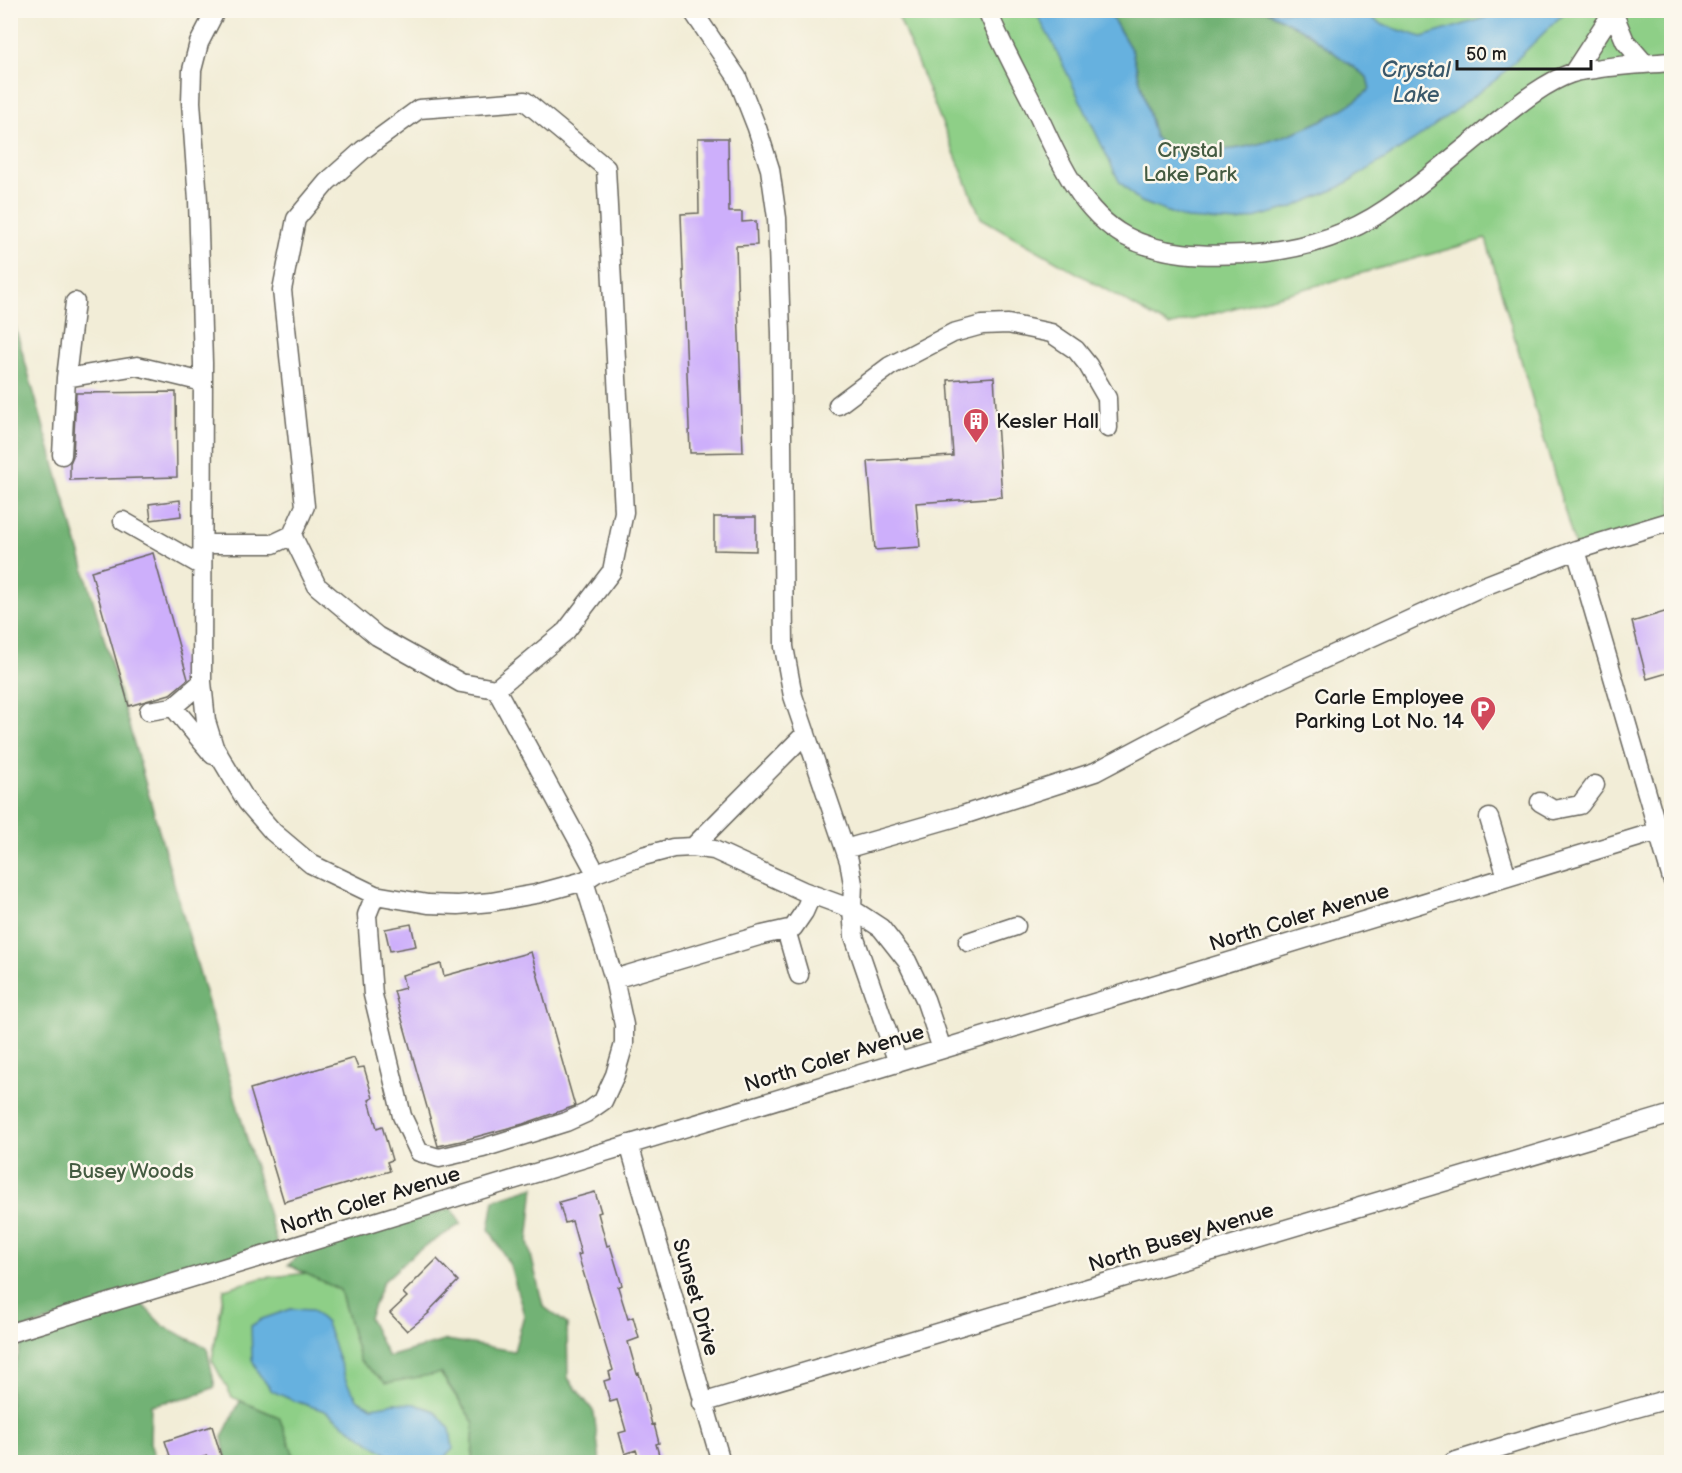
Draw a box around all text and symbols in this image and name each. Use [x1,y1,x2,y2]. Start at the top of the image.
scale bar [1457,33,1590,71]
text: 50 m [1466,44,1507,65]
water label: Crystal Lake [1381,57,1451,109]
park label: Crystal Lake Park [1143,138,1237,187]
building icon: Kesler Hall [961,406,991,444]
place label: Kesler Hall [996,409,1099,434]
place label: Carle Employee Parking Lot No. 14 [1294,685,1464,734]
parking icon: Carle Employee Parking Lot No. 14 [1468,694,1498,732]
street label: North Coler Avenue [1206,878,1392,957]
street label: North Coler Avenue [741,1019,927,1098]
park label: Busey Woods [68,1159,194,1184]
street label: North Coler Avenue [277,1161,463,1240]
street label: North Busey Avenue [1086,1197,1277,1278]
street label: Sunset Drive [667,1236,724,1359]

